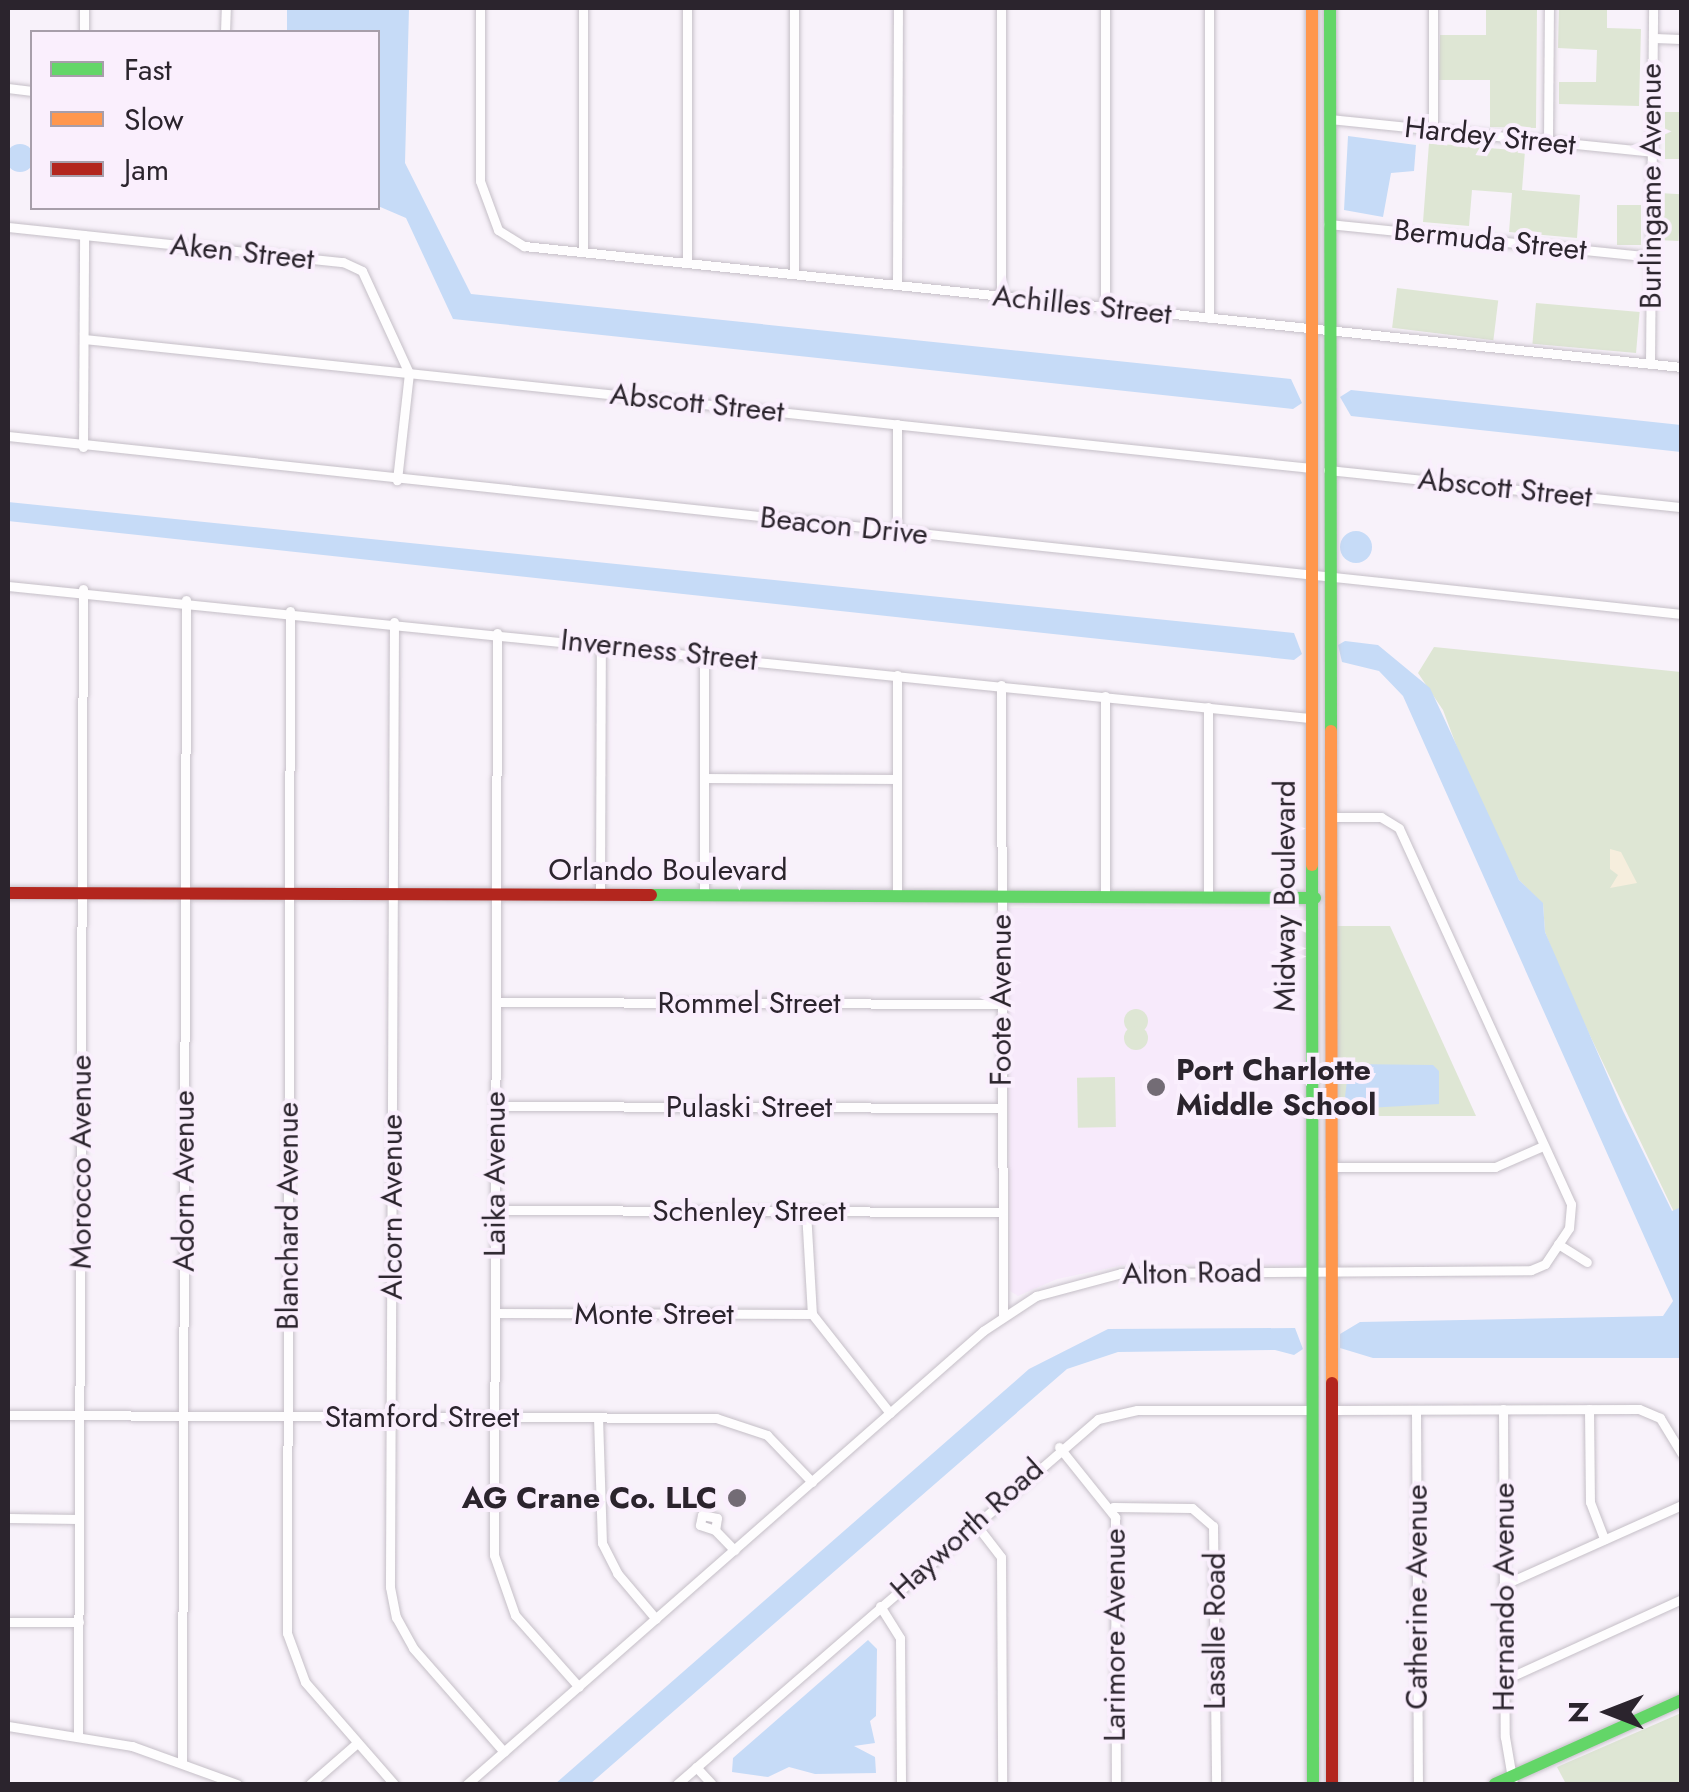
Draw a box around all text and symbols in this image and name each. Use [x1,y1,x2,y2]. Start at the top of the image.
legend [30,30,380,210]
text: Fast [124,48,172,91]
street label: Burlingame Avenue [1633,63,1669,309]
text: Slow [124,98,184,141]
street label: Hardey Street [1403,109,1577,163]
text: Jam [124,148,169,191]
street label: Bermuda Street [1392,212,1588,268]
street label: Aken Street [168,227,316,277]
street label: Achilles Street [991,278,1173,332]
street label: Abscott Street [608,376,786,430]
street label: Abscott Street [1416,461,1594,515]
street label: Beacon Drive [758,499,930,553]
street label: Inverness Street [559,622,759,678]
street label: Midway Boulevard [1267,780,1303,1012]
street label: Orlando Boulevard [548,852,788,888]
street label: Foote Avenue [983,914,1019,1086]
street label: Rommel Street [658,985,840,1021]
place label: Port Charlotte Middle School [1176,1052,1376,1122]
street label: Morocco Avenue [63,1055,99,1269]
marker: Port Charlotte Middle School [1145,1076,1167,1098]
street label: Pulaski Street [666,1089,832,1125]
street label: Adorn Avenue [166,1090,202,1272]
street label: Laika Avenue [477,1091,513,1257]
street label: Blanchard Avenue [270,1102,306,1330]
street label: Alcorn Avenue [374,1114,410,1300]
street label: Schenley Street [652,1193,846,1229]
street label: Alton Road [1122,1254,1262,1292]
street label: Monte Street [574,1296,734,1332]
street label: Stamford Street [325,1399,519,1435]
street label: Hayworth Road [883,1451,1051,1607]
place label: AG Crane Co. LLC [462,1480,717,1516]
street label: Hernando Avenue [1486,1482,1522,1712]
street label: Catherine Avenue [1399,1484,1435,1710]
marker: AG Crane Co. LLC [726,1487,748,1509]
street label: Larimore Avenue [1097,1528,1133,1742]
street label: Lasalle Road [1197,1552,1233,1710]
north arrow [1559,1662,1659,1762]
text: N [1558,1701,1599,1723]

